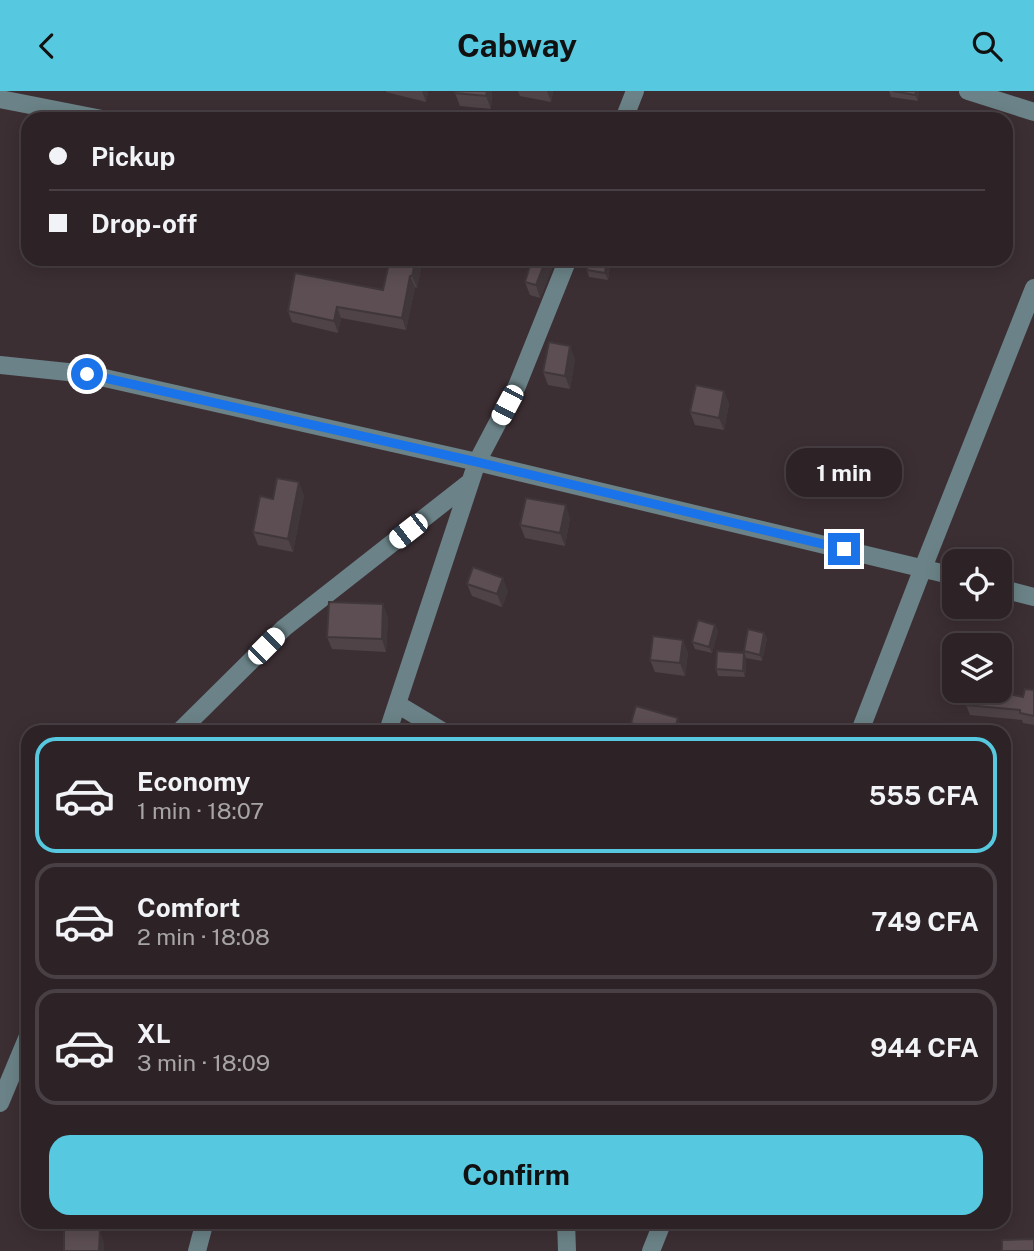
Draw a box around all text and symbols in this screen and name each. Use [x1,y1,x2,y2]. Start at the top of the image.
icon: back [28,27,66,65]
text: Cabway [457,27,577,64]
icon: search [968,27,1006,65]
text: Pickup [91,141,175,172]
text: Drop-off [91,208,197,239]
route start [71,358,103,390]
car [488,382,527,428]
callout: 1 min [786,447,902,497]
text: 1 min [816,459,872,486]
car [385,510,432,552]
route end [828,533,860,565]
map controls [942,549,1012,703]
button: locate [942,549,1012,619]
car [244,624,289,668]
button: layers [942,633,1012,703]
icon: car [53,764,116,827]
text: Economy [137,766,250,797]
text: 555 CFA [869,780,979,811]
text: 1 min · 18:07 [137,797,264,824]
icon: car [53,890,116,953]
text: Comfort [137,892,240,923]
text: 749 CFA [871,906,979,937]
text: 2 min · 18:08 [137,923,270,950]
icon: car [53,1016,116,1079]
text: XL [137,1018,171,1049]
text: 944 CFA [870,1032,979,1063]
text: 3 min · 18:09 [137,1049,270,1076]
button: Confirm [49,1135,983,1215]

